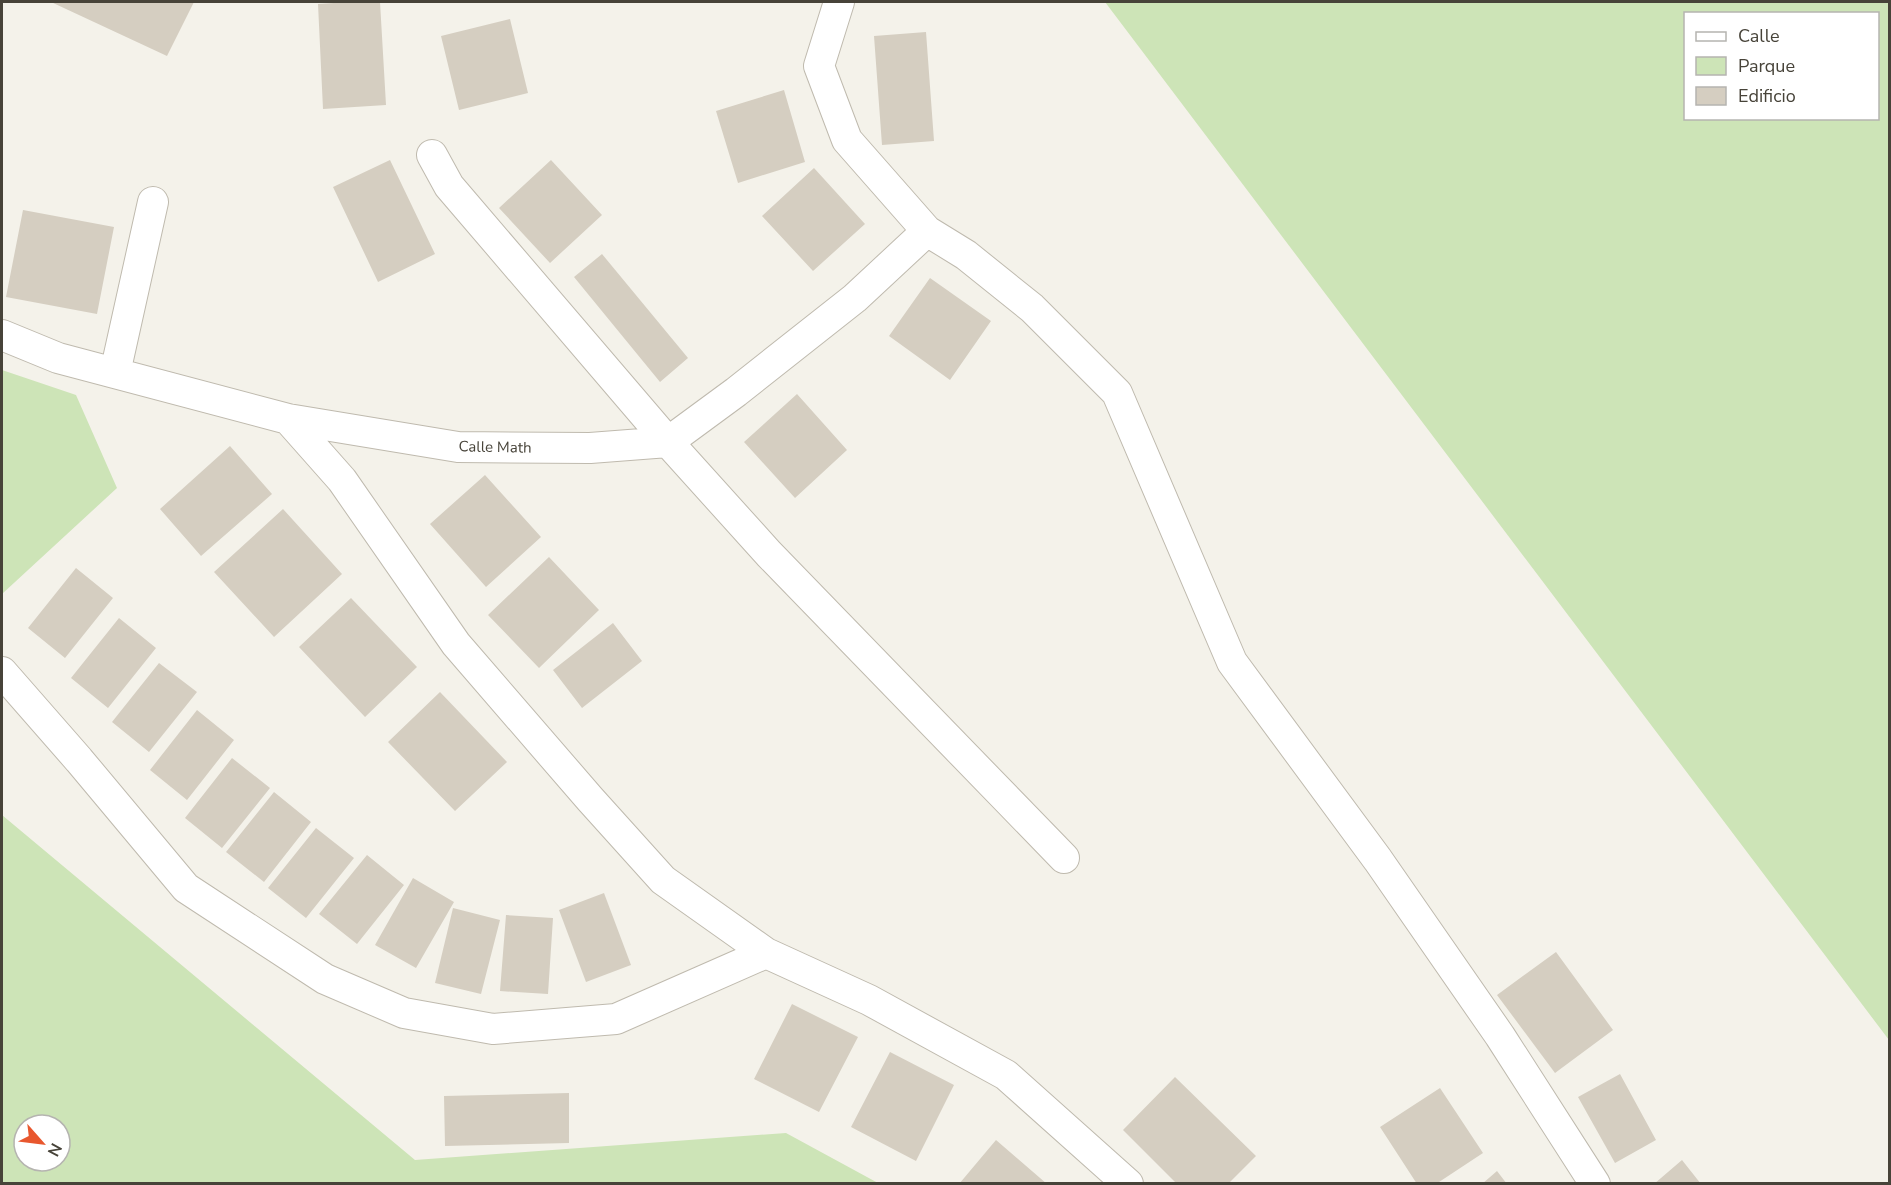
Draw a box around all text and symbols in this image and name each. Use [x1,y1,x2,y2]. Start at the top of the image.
legend [1684,12,1879,120]
text: Calle [1738,24,1780,48]
text: Parque [1738,54,1795,78]
text: Edificio [1738,84,1796,108]
street label: Calle Math [458,436,532,458]
north arrow [12,1113,72,1173]
text: N [42,1139,67,1160]

